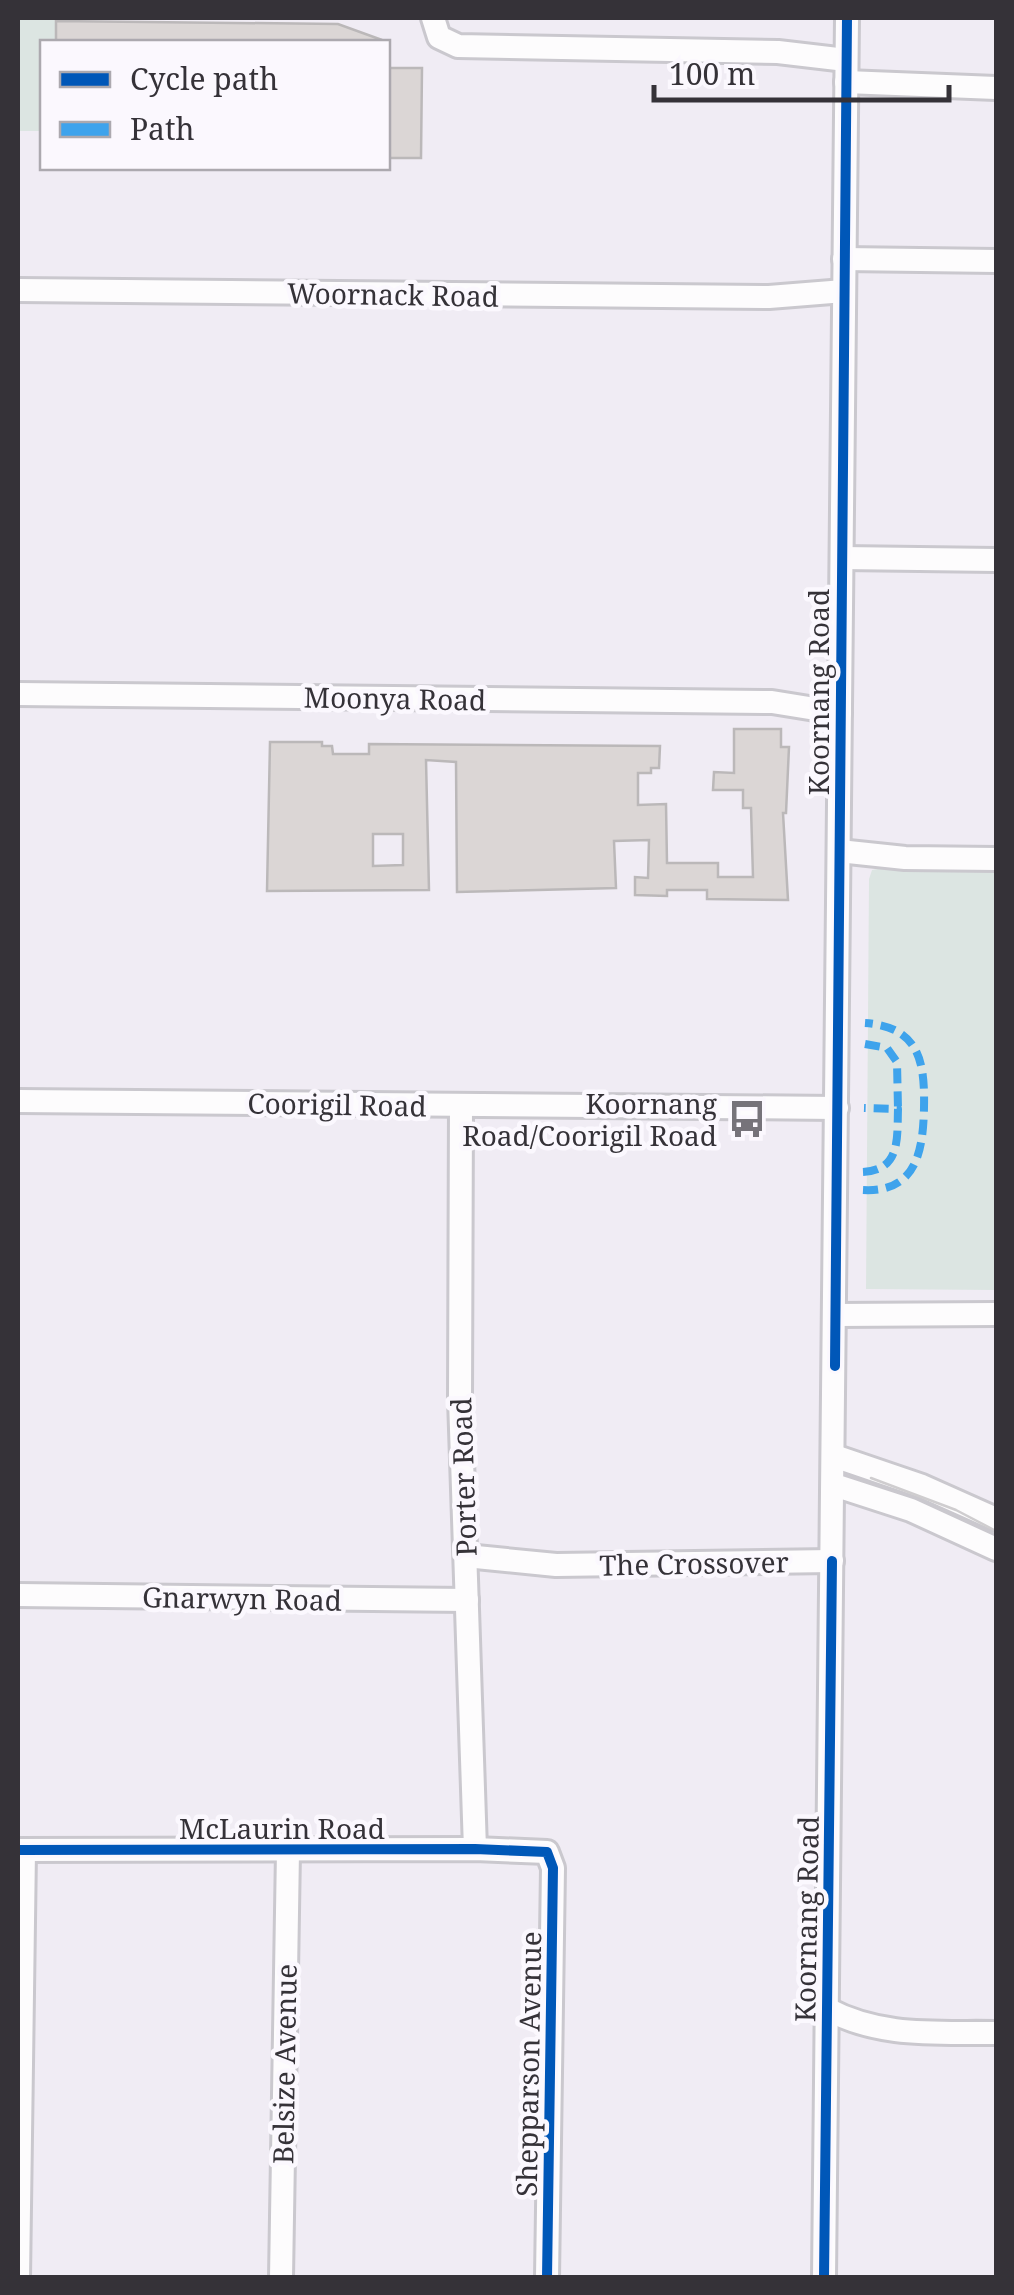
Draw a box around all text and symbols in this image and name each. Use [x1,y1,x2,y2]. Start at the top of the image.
legend [40,40,390,170]
scale bar [654,40,949,102]
text: 100 m [669,53,755,94]
text: Cycle path [130,58,278,99]
text: Path [130,108,195,149]
street label: Woornack Road [287,273,499,315]
street label: Koornang Road [799,589,837,795]
street label: Moonya Road [303,677,487,719]
street label: Coorigil Road [247,1083,427,1125]
place label: Koornang Road/Coorigil Road [462,1084,717,1154]
bus stop icon: Koornang Road/Coorigil Road [726,1098,768,1140]
street label: Porter Road [441,1397,485,1557]
street label: The Crossover [599,1542,789,1584]
street label: Gnarwyn Road [142,1577,342,1619]
street label: McLaurin Road [179,1809,385,1847]
street label: Koornang Road [785,1816,827,2022]
street label: Shepparson Avenue [507,1931,549,2197]
street label: Belsize Avenue [263,1964,305,2164]

